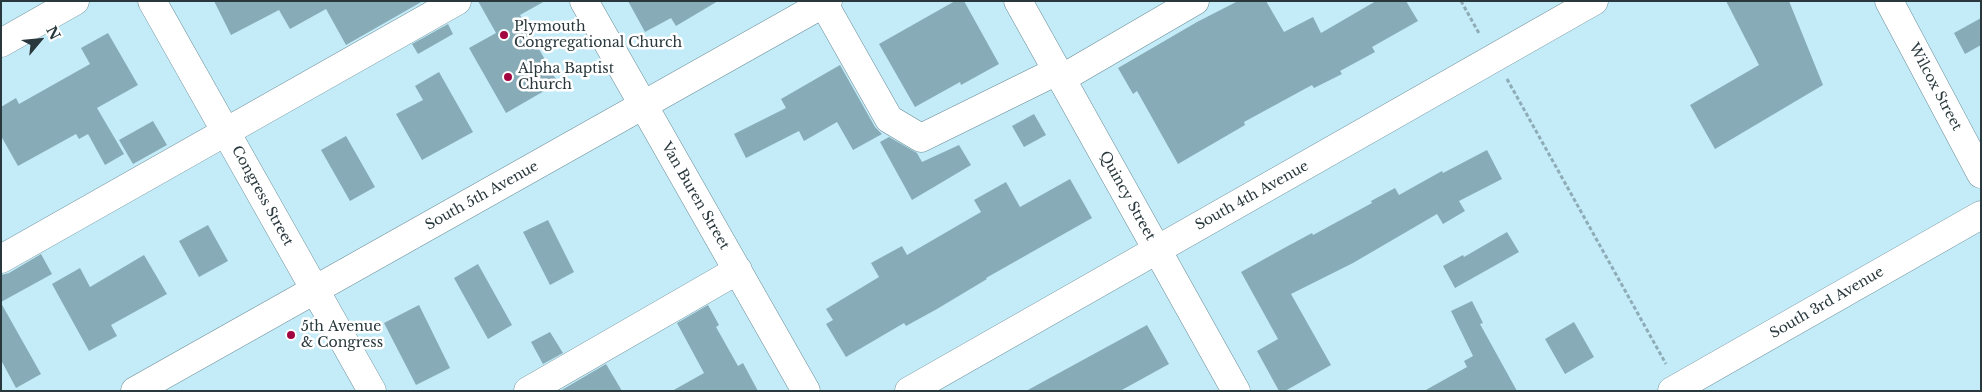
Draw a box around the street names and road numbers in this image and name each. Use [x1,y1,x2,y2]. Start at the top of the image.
street label: Wilcox Street [1905,40,1965,134]
street label: Van Buren Street [657,139,733,253]
street label: Congress Street [228,143,296,249]
street label: Quincy Street [1095,148,1159,244]
street label: South 5th Avenue [423,158,541,234]
street label: South 4th Avenue [1192,158,1312,234]
street label: South 3rd Avenue [1767,264,1887,342]

